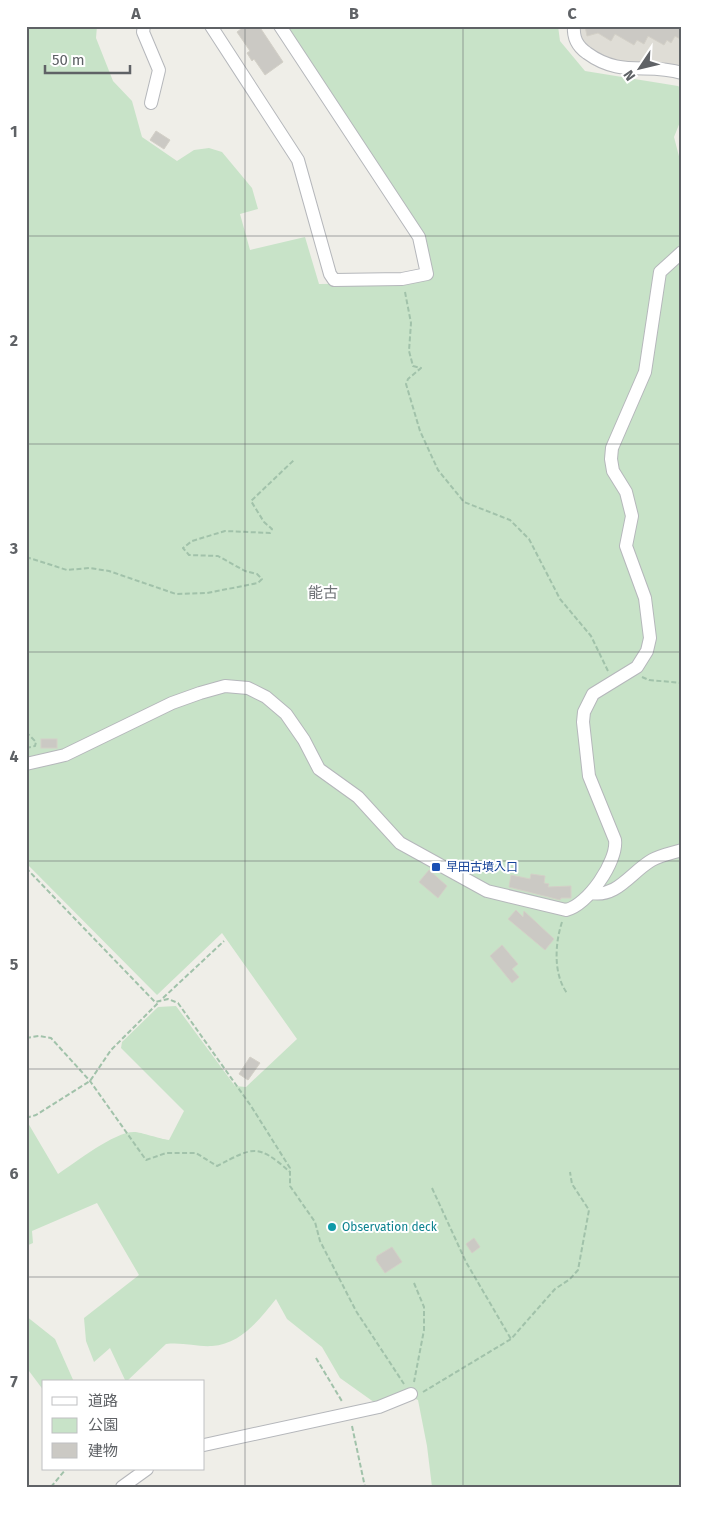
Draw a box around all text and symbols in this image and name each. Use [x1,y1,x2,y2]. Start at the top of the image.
text: A [130,4,141,23]
text: B [349,4,359,23]
text: C [567,4,577,23]
scale bar [45,42,130,74]
north arrow [616,42,666,92]
text: 50 m [52,51,85,69]
text: N [620,66,639,84]
text: 1 [10,122,18,141]
text: 2 [10,331,18,350]
text: 3 [9,539,18,558]
district label: 能古 [308,584,338,602]
text: 4 [9,747,19,766]
place label: 早田古墳入口 [446,860,518,874]
marker: 早田古墳入口 [430,861,442,873]
text: 5 [10,955,19,974]
text: 6 [9,1164,19,1183]
place label: Observation deck [342,1220,438,1234]
marker: Observation deck [326,1221,338,1233]
text: 7 [10,1372,18,1391]
legend [42,1380,205,1470]
text: 道路 [88,1392,118,1410]
text: 公園 [88,1416,118,1434]
text: 建物 [88,1442,118,1460]

